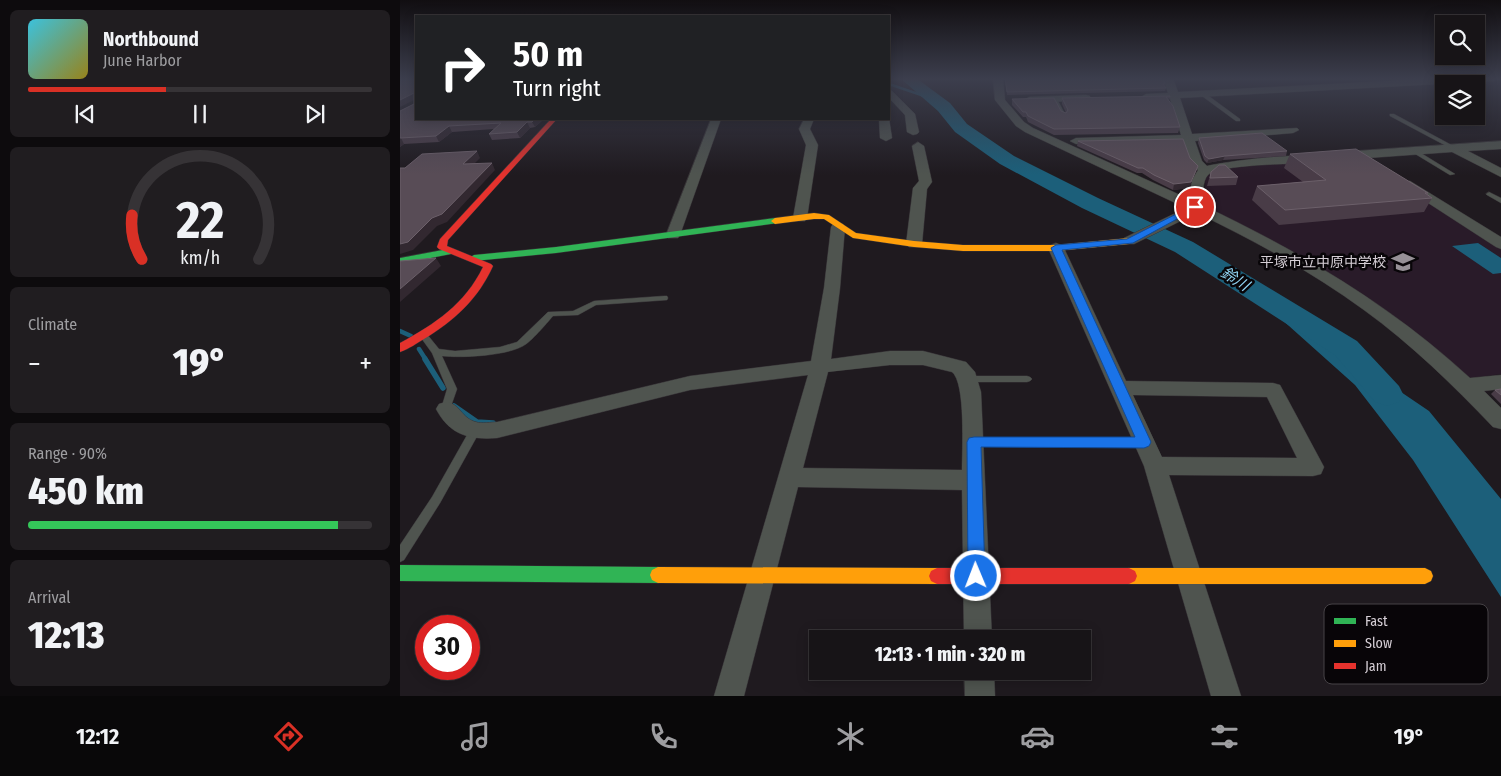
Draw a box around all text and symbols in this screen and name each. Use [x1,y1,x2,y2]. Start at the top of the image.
map controls [1435,15,1485,125]
button: search [1435,15,1485,65]
text: Northbound [103,28,199,51]
text: 50 m [513,33,583,75]
icon: right [430,35,495,100]
text: June Harbor [103,51,181,70]
text: Turn right [513,75,601,102]
button: layers [1435,75,1485,125]
icon: previous [71,100,99,128]
icon: pause [186,100,214,128]
icon: next [301,100,329,128]
pin [1174,186,1216,228]
text: 22 [175,189,224,252]
icon: arrive [1181,193,1209,221]
text: km/h [180,247,220,269]
school or university icon: 平塚市立中原中学校 [1390,249,1416,275]
place label: 平塚市立中原中学校 [1260,254,1386,271]
water label: 鈴川 [1218,263,1254,296]
text: Climate [28,315,77,334]
text: 19° [173,339,227,385]
text: − [28,347,41,380]
text: + [359,347,372,380]
text: Range · 90% [28,444,107,463]
text: 450 km [28,468,144,514]
position arrow [949,549,1001,601]
text: Arrival [28,588,70,607]
legend [1324,604,1488,684]
text: 12:13 [28,612,105,658]
text: Fast [1365,613,1388,630]
speed limit sign: 30 [415,615,480,680]
text: Slow [1365,635,1392,652]
text: 12:13 · 1 min · 320 m [875,643,1025,666]
text: Jam [1365,658,1386,675]
icon: directions [271,719,306,754]
icon: music [458,719,493,754]
icon: phone [646,719,681,754]
icon: climate [833,719,868,754]
icon: car [1020,719,1055,754]
icon: filters [1207,719,1242,754]
text: 12:12 [76,723,119,750]
text: 19° [1394,723,1425,750]

